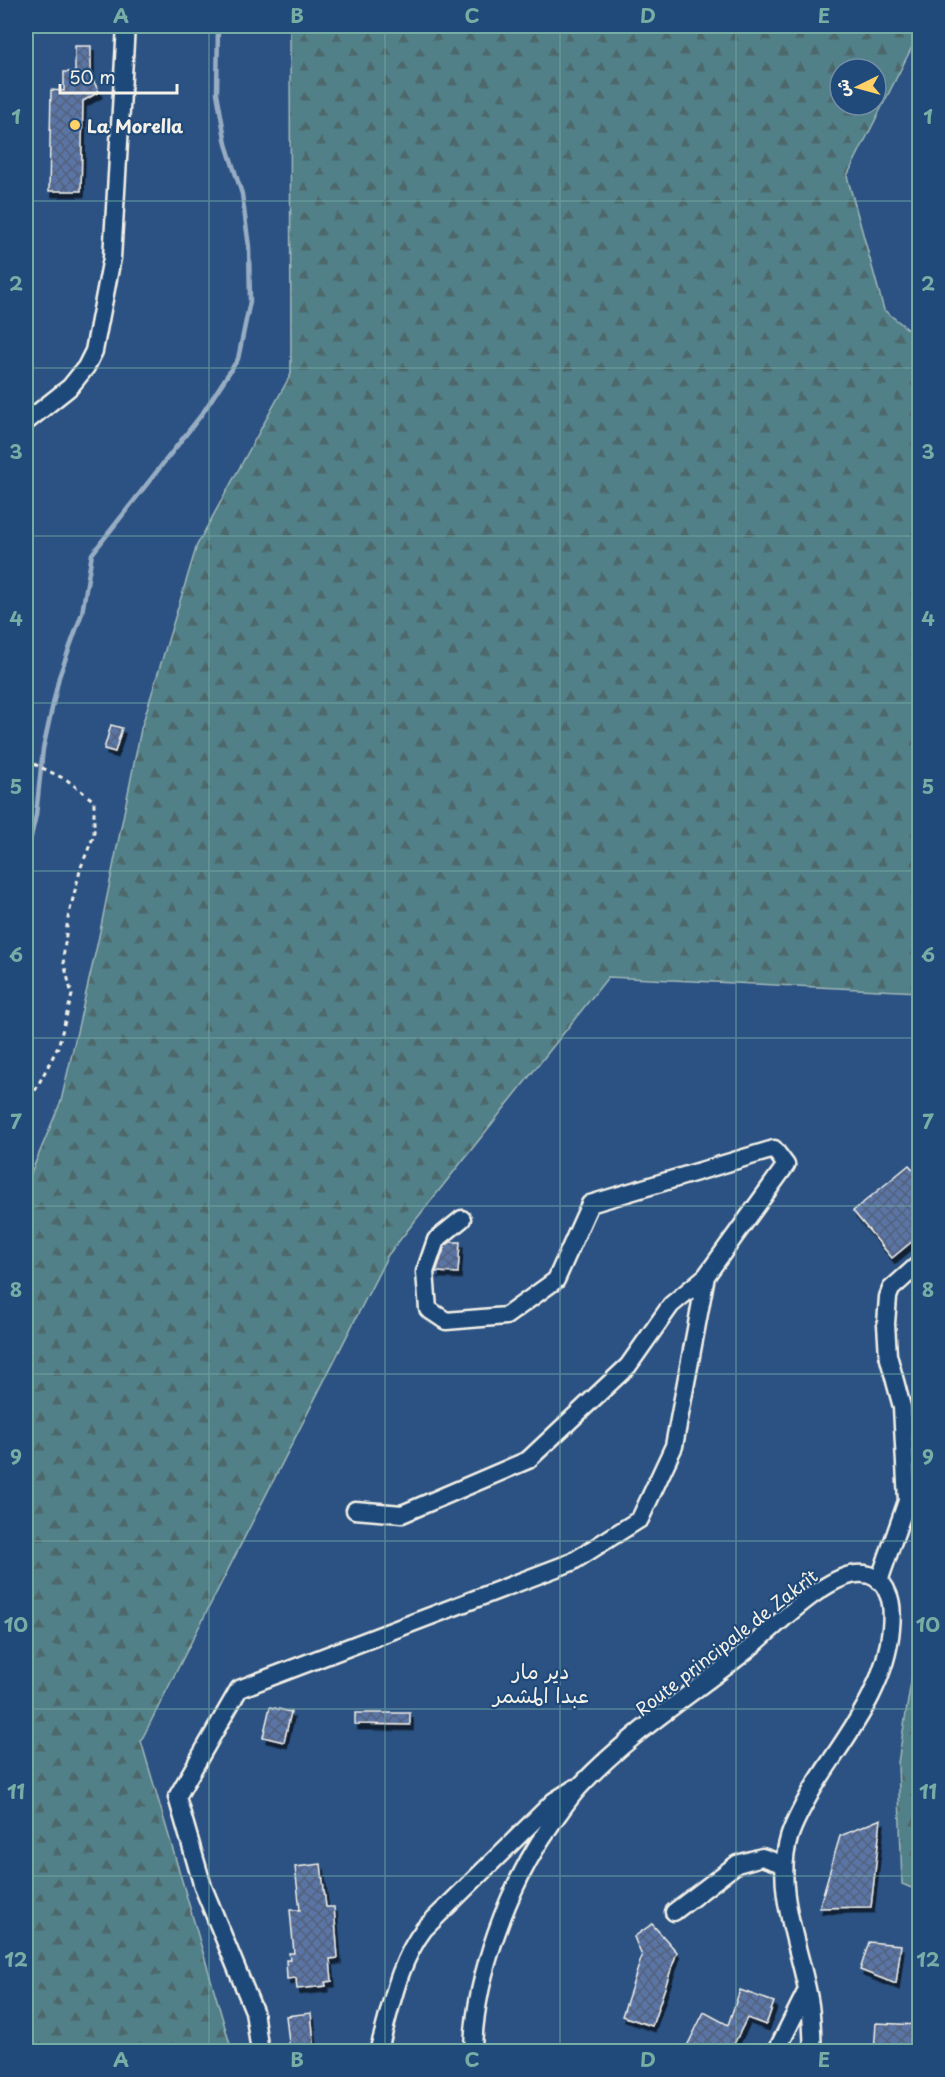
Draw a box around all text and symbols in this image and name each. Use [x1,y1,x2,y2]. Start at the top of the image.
text: A [113,0,129,30]
text: B [290,0,304,30]
text: C [464,0,480,30]
text: D [640,0,656,30]
text: E [818,0,830,30]
scale bar [60,57,177,95]
north arrow [828,57,888,117]
text: 50 m [69,63,116,90]
text: ش [829,79,855,98]
text: 1 [11,101,21,131]
text: 1 [923,101,933,131]
place label: La Morella [87,112,183,139]
marker: La Morella [68,118,82,132]
text: 2 [9,268,23,298]
text: 2 [921,268,935,298]
text: 3 [9,436,23,466]
text: 3 [921,436,935,466]
text: 4 [9,603,23,633]
text: 4 [921,603,935,633]
text: 5 [10,771,22,801]
text: 5 [922,771,934,801]
text: 6 [9,939,23,969]
text: 6 [921,939,935,969]
text: 7 [10,1106,22,1136]
text: 7 [922,1106,934,1136]
text: 8 [10,1274,22,1304]
text: 8 [922,1274,934,1304]
text: 9 [10,1441,22,1471]
text: 9 [922,1441,934,1471]
street label: Route principale de Zakrît [629,1562,823,1722]
text: 10 [4,1609,28,1639]
text: 10 [916,1609,940,1639]
district label: دير مار عبدا المشمر [491,1654,589,1710]
text: 11 [7,1776,25,1806]
text: 11 [919,1776,937,1806]
text: 12 [4,1944,28,1974]
text: 12 [916,1944,940,1974]
text: A [113,2044,129,2074]
text: B [290,2044,304,2074]
text: C [464,2044,480,2074]
text: D [640,2044,656,2074]
text: E [818,2044,830,2074]

